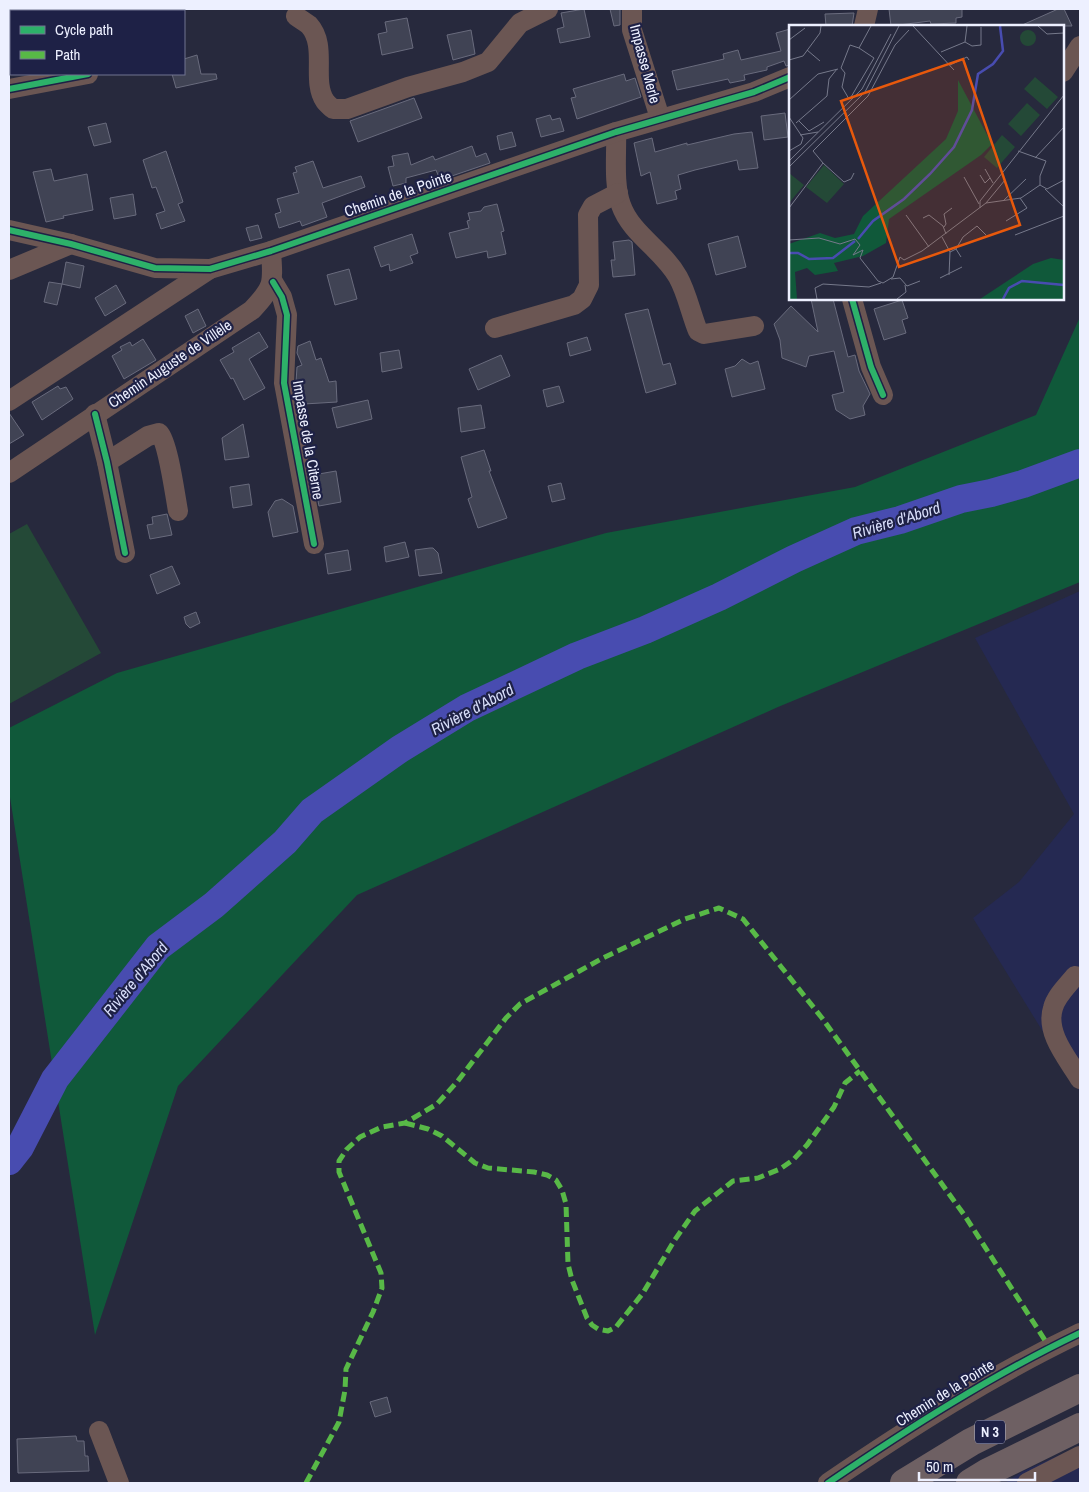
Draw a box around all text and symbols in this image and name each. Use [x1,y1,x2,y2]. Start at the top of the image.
legend [10,10,185,75]
text: Cycle path [55,19,113,40]
street label: Impasse Merle [625,22,666,106]
inset map [789,25,1064,300]
text: Path [55,44,80,65]
street label: Chemin de la Pointe [341,165,454,222]
street label: Chemin Auguste de Villèle [104,314,236,413]
street label: Impasse de la Citerne [288,379,329,501]
water label: Rivière d'Abord [849,496,943,544]
water label: Rivière d'Abord [427,678,518,740]
water label: Rivière d'Abord [97,937,173,1021]
street label: Chemin de la Pointe [892,1354,998,1431]
road number: N 3 [975,1420,1005,1444]
scale bar [919,1450,1035,1482]
text: 50 m [926,1456,953,1477]

